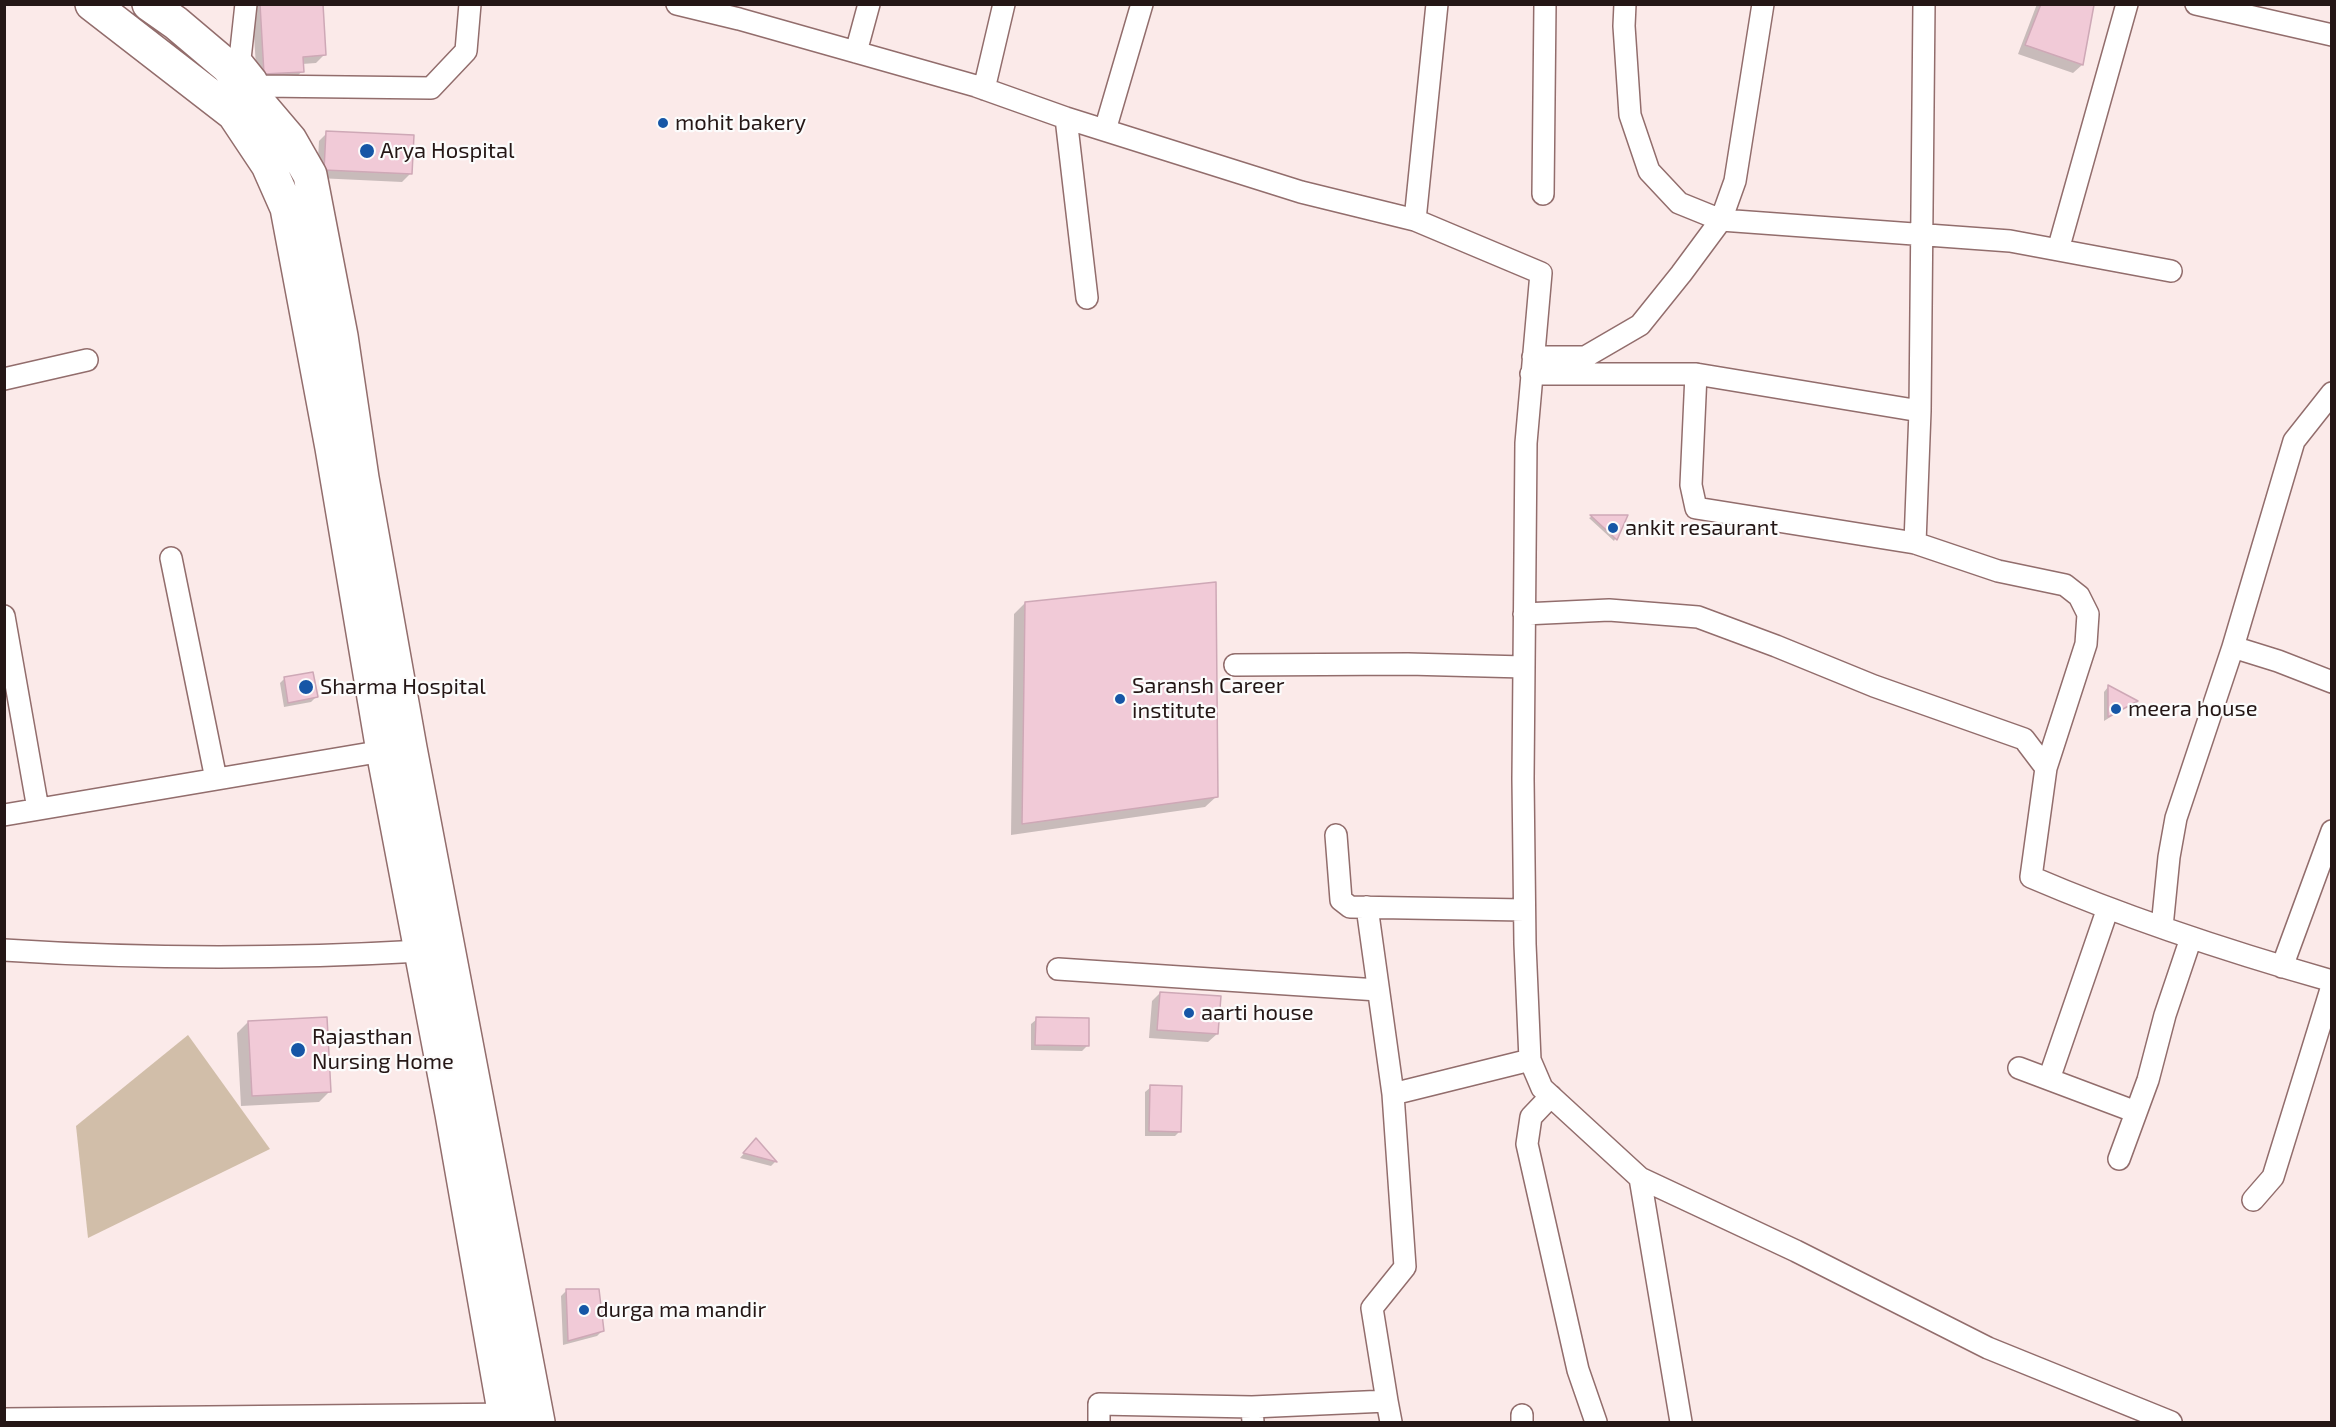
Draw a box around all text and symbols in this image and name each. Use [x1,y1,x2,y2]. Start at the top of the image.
place label: mohit bakery [675,110,806,136]
marker: mohit bakery [656,116,670,130]
place label: Arya Hospital [380,138,515,164]
marker: Arya Hospital [358,142,376,160]
place label: ankit resaurant [1625,515,1778,541]
marker: ankit resaurant [1606,521,1620,535]
place label: Saransh Career institute [1132,673,1285,724]
place label: Sharma Hospital [320,674,486,700]
marker: Sharma Hospital [297,678,315,696]
marker: Saransh Career institute [1113,692,1127,706]
place label: meera house [2128,696,2258,722]
marker: meera house [2109,702,2123,716]
place label: aarti house [1201,1000,1314,1026]
marker: aarti house [1182,1006,1196,1020]
place label: Rajasthan Nursing Home [312,1024,454,1076]
marker: Rajasthan Nursing Home [289,1041,307,1059]
place label: durga ma mandir [596,1297,766,1323]
marker: durga ma mandir [577,1303,591,1317]

